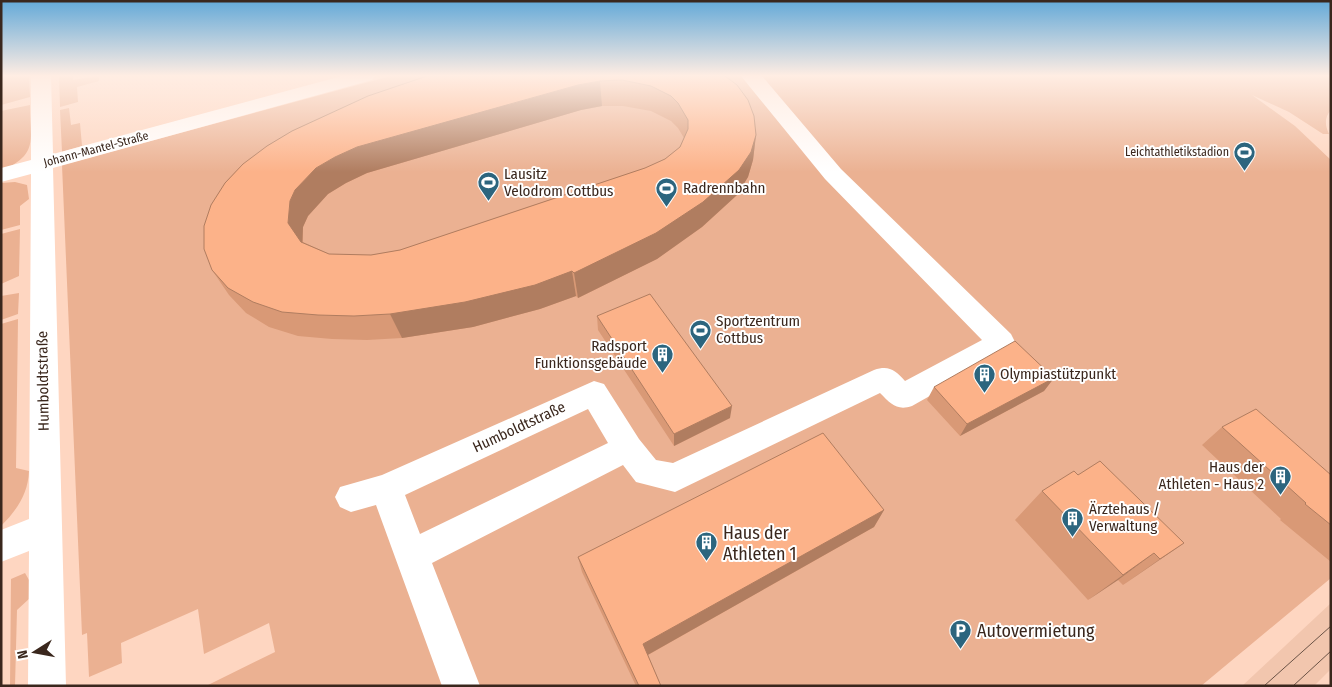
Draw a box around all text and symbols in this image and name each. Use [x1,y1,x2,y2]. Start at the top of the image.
street label: Johann-Mantel-Straße [42,128,150,170]
sports icon: Leichtathletikstadion [1233,140,1257,171]
place label: Leichtathletikstadion [1125,145,1229,159]
place label: Lausitz Velodrom Cottbus [504,165,614,200]
sports icon: Lausitz Velodrom Cottbus [476,171,500,202]
sports icon: Radrennbahn [655,176,679,207]
place label: Radrennbahn [683,179,765,197]
place label: Sportzentrum Cottbus [716,312,800,347]
sports icon: Sportzentrum Cottbus [688,318,712,349]
street label: Humboldtstraße [33,331,53,431]
place label: Radsport Funktionsgebäude [535,337,647,372]
building icon: Radsport Funktionsgebäude [651,343,675,374]
building icon: Olympiastützpunkt [972,362,996,393]
place label: Olympiastützpunkt [1000,365,1116,383]
street label: Humboldtstraße [470,398,568,456]
place label: Haus der Athleten - Haus 2 [1159,458,1265,493]
building icon: Haus der Athleten - Haus 2 [1268,464,1292,495]
place label: Ärztehaus / Verwaltung [1089,500,1160,535]
building icon: Ärztehaus / Verwaltung [1061,506,1085,537]
place label: Haus der Athleten 1 [723,522,797,565]
building icon: Haus der Athleten 1 [695,531,719,562]
parking icon: Autovermietung [949,619,973,650]
place label: Autovermietung [977,620,1095,642]
north arrow [10,627,60,677]
text: N [14,649,32,660]

